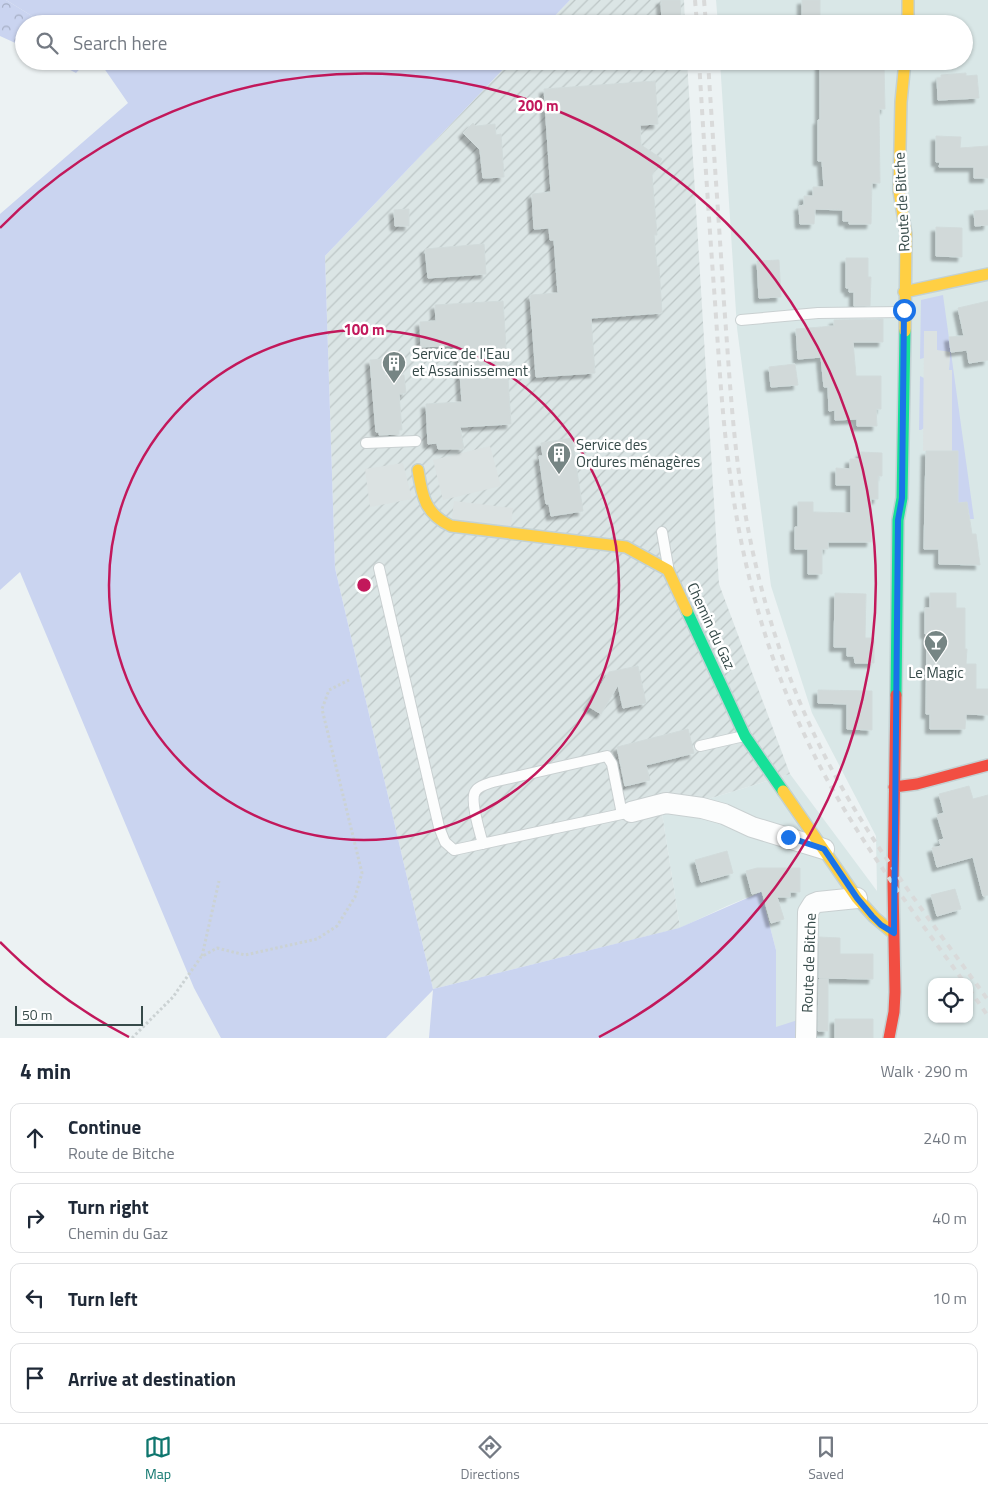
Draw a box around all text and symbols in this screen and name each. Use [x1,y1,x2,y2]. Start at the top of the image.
search box [15,15,973,70]
text: Search here [73,28,167,57]
icon: search [33,29,61,57]
text: 200 m [517,94,559,117]
street label: Route de Bitche [887,152,916,253]
route start [893,299,916,322]
text: 100 m [343,318,385,341]
place label: Service de l'Eau et Assainissement [412,342,529,382]
building icon: Service de l'Eau et Assainissement [381,350,407,384]
place label: Service des Ordures ménagères [576,433,700,473]
building icon: Service des Ordures ménagères [546,441,572,475]
centre of rings [355,576,373,594]
street label: Chemin du Gaz [681,578,742,673]
bar icon: Le Magic [923,629,949,663]
place label: Le Magic [908,661,964,684]
route end [777,826,800,849]
street label: Route de Bitche [795,913,822,1013]
map controls [928,978,973,1023]
button: locate [928,978,973,1023]
scale bar [15,1003,142,1026]
text: 50 m [22,1004,52,1025]
text: 4 min [20,1055,71,1087]
text: Walk · 290 m [880,1059,968,1083]
text: Continue [68,1112,141,1141]
icon: ahead [21,1124,49,1152]
text: 240 m [923,1126,967,1150]
text: Route de Bitche [68,1141,175,1165]
text: Turn right [68,1192,149,1221]
icon: right [21,1204,49,1232]
text: 40 m [932,1206,967,1230]
text: Chemin du Gaz [68,1221,168,1245]
icon: left [21,1284,49,1312]
text: Turn left [68,1284,138,1313]
text: 10 m [932,1286,967,1310]
icon: arrive [21,1364,49,1392]
text: Arrive at destination [68,1364,236,1393]
tab: Map [144,1433,172,1484]
tab: Directions [460,1433,520,1484]
tab: Saved [808,1433,844,1484]

